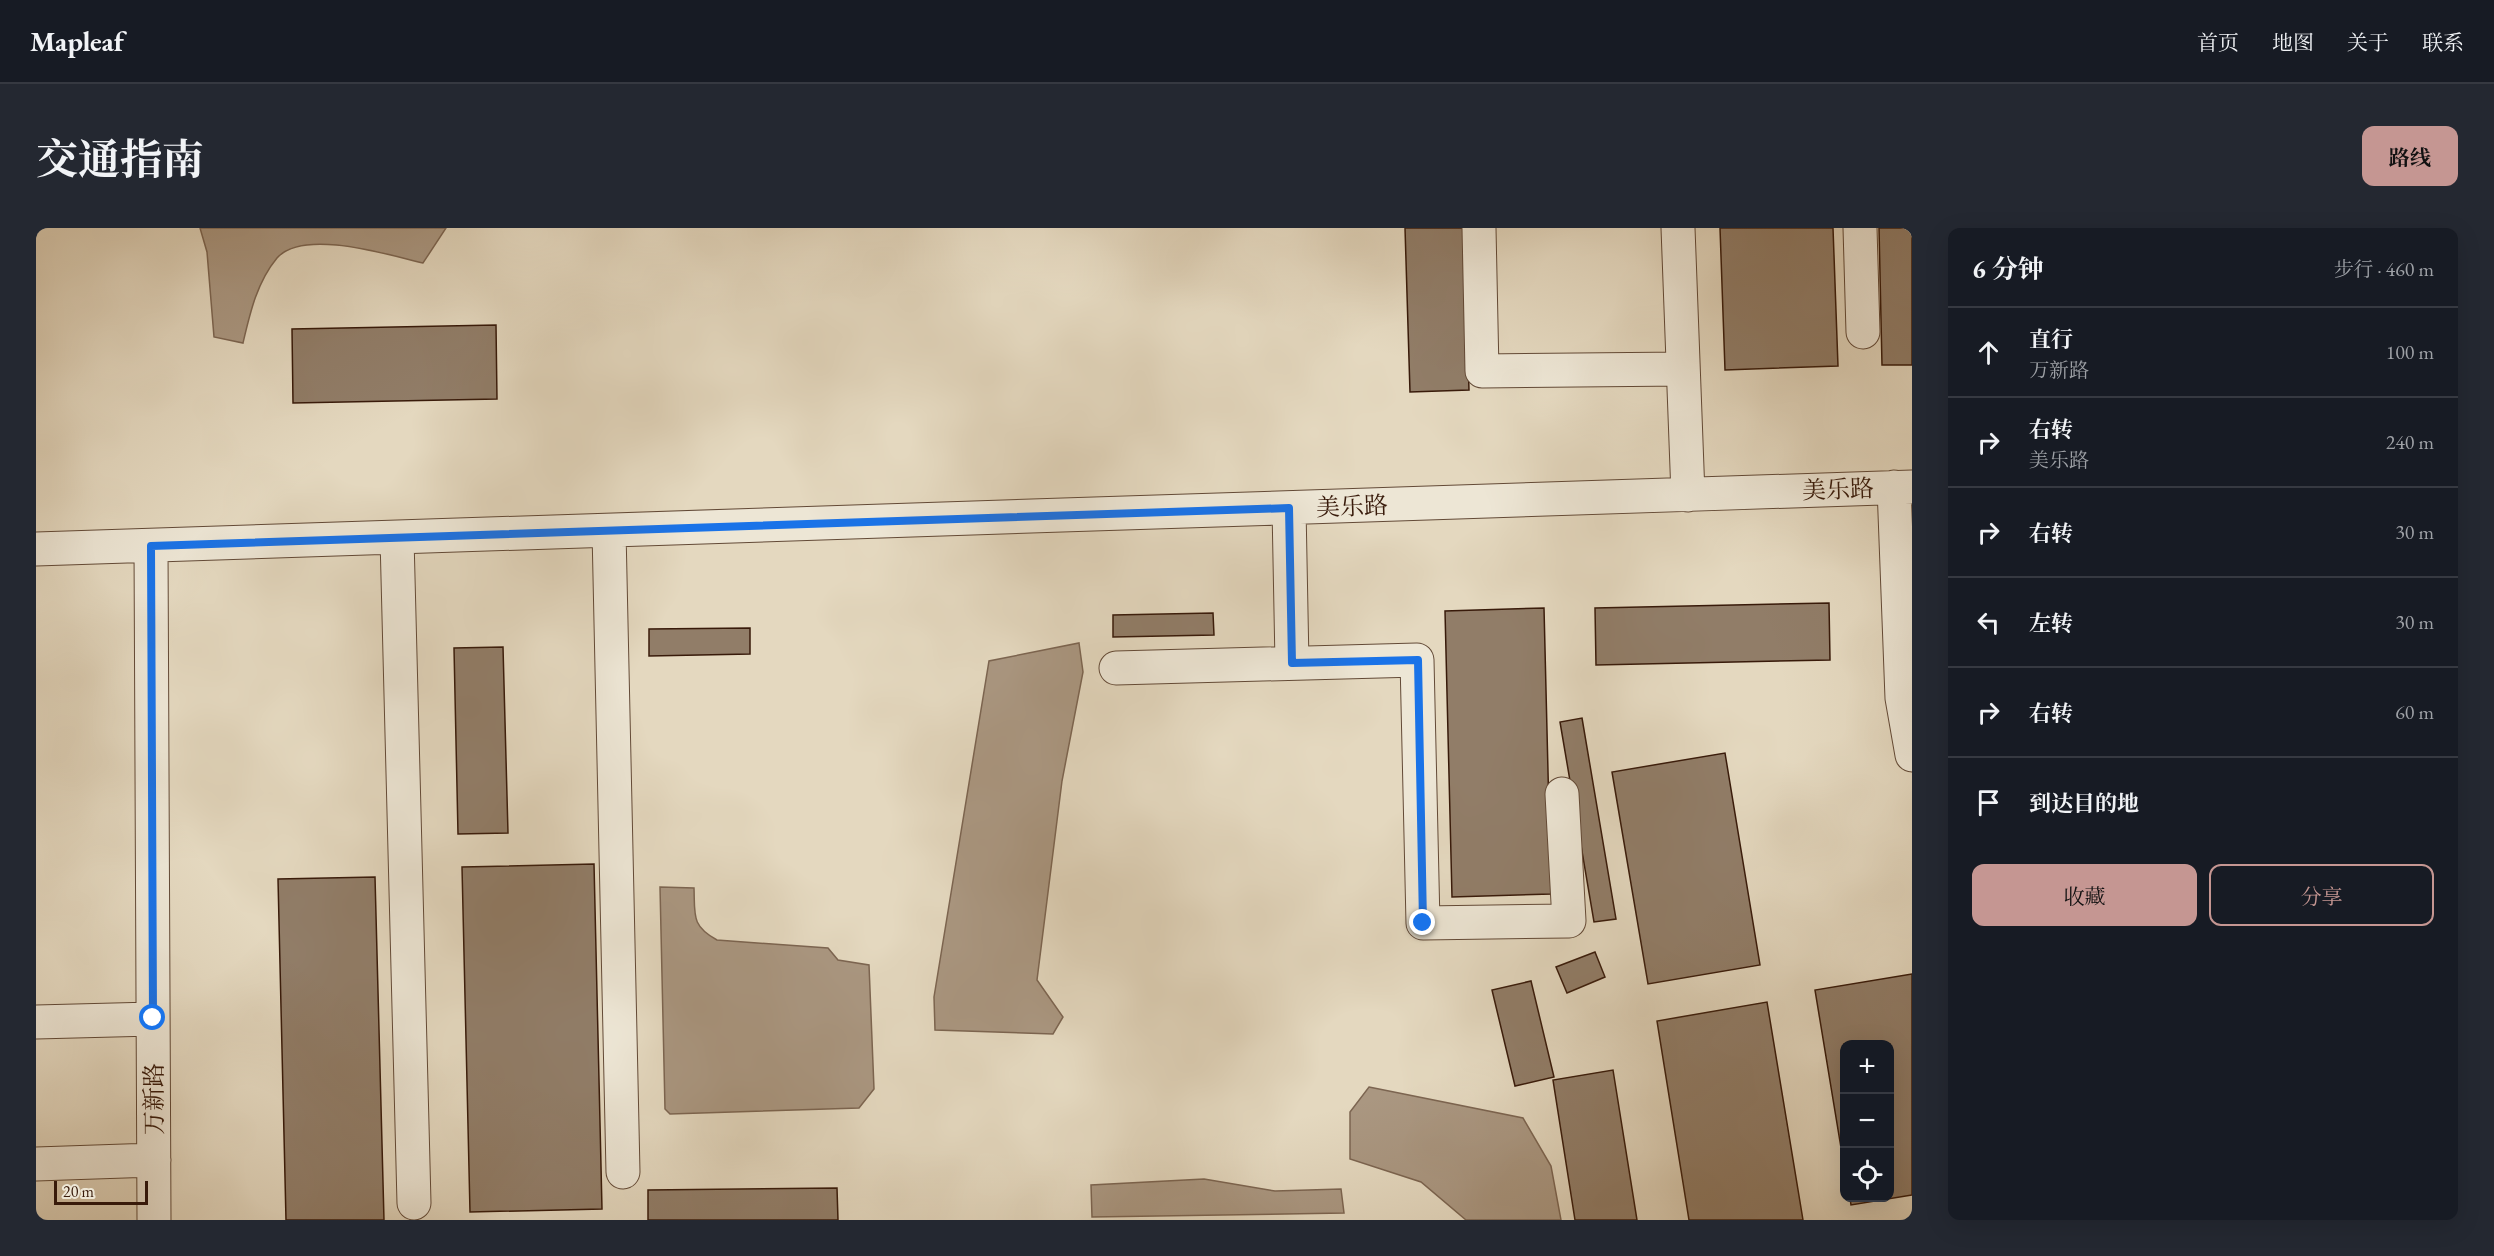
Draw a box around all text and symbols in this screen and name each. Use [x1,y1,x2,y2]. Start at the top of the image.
text: Mapleaf [30,23,124,59]
text: 首页 [2197,29,2239,56]
text: 地图 [2272,29,2314,56]
text: 关于 [2347,29,2389,56]
text: 联系 [2422,29,2464,56]
button: 路线 [2362,126,2458,186]
text: 交通指南 [36,132,204,187]
text: 6 分钟 [1972,252,2044,286]
text: 步行 · 460 m [2334,256,2434,282]
text: 直行 [2029,325,2073,354]
icon: ahead [1972,336,2005,369]
text: 100 m [2386,339,2434,365]
text: 万新路 [2029,357,2089,383]
text: 右转 [2029,415,2073,444]
icon: right [1972,426,2005,459]
text: 240 m [2386,429,2434,455]
text: 美乐路 [2029,447,2089,473]
street label: 美乐路 [1801,472,1875,506]
street label: 美乐路 [1315,489,1389,523]
icon: right [1972,516,2005,549]
text: 右转 [2029,519,2073,548]
text: 30 m [2395,519,2434,545]
icon: left [1972,606,2005,639]
text: 左转 [2029,609,2073,638]
text: 30 m [2395,609,2434,635]
icon: right [1972,696,2005,729]
text: 右转 [2029,699,2073,728]
text: 60 m [2395,699,2434,725]
icon: arrive [1972,786,2005,819]
text: 到达目的地 [2029,789,2139,818]
button: 收藏 [1972,864,2197,926]
button: 分享 [2209,864,2434,926]
route end [1409,909,1435,935]
route start [139,1004,165,1030]
map controls [1840,1040,1894,1202]
button: + [1840,1040,1894,1094]
street label: 万新路 [138,1063,169,1135]
button: − [1840,1094,1894,1148]
button: locate [1840,1148,1894,1202]
scale bar [54,1178,148,1206]
text: 20 m [63,1181,94,1202]

